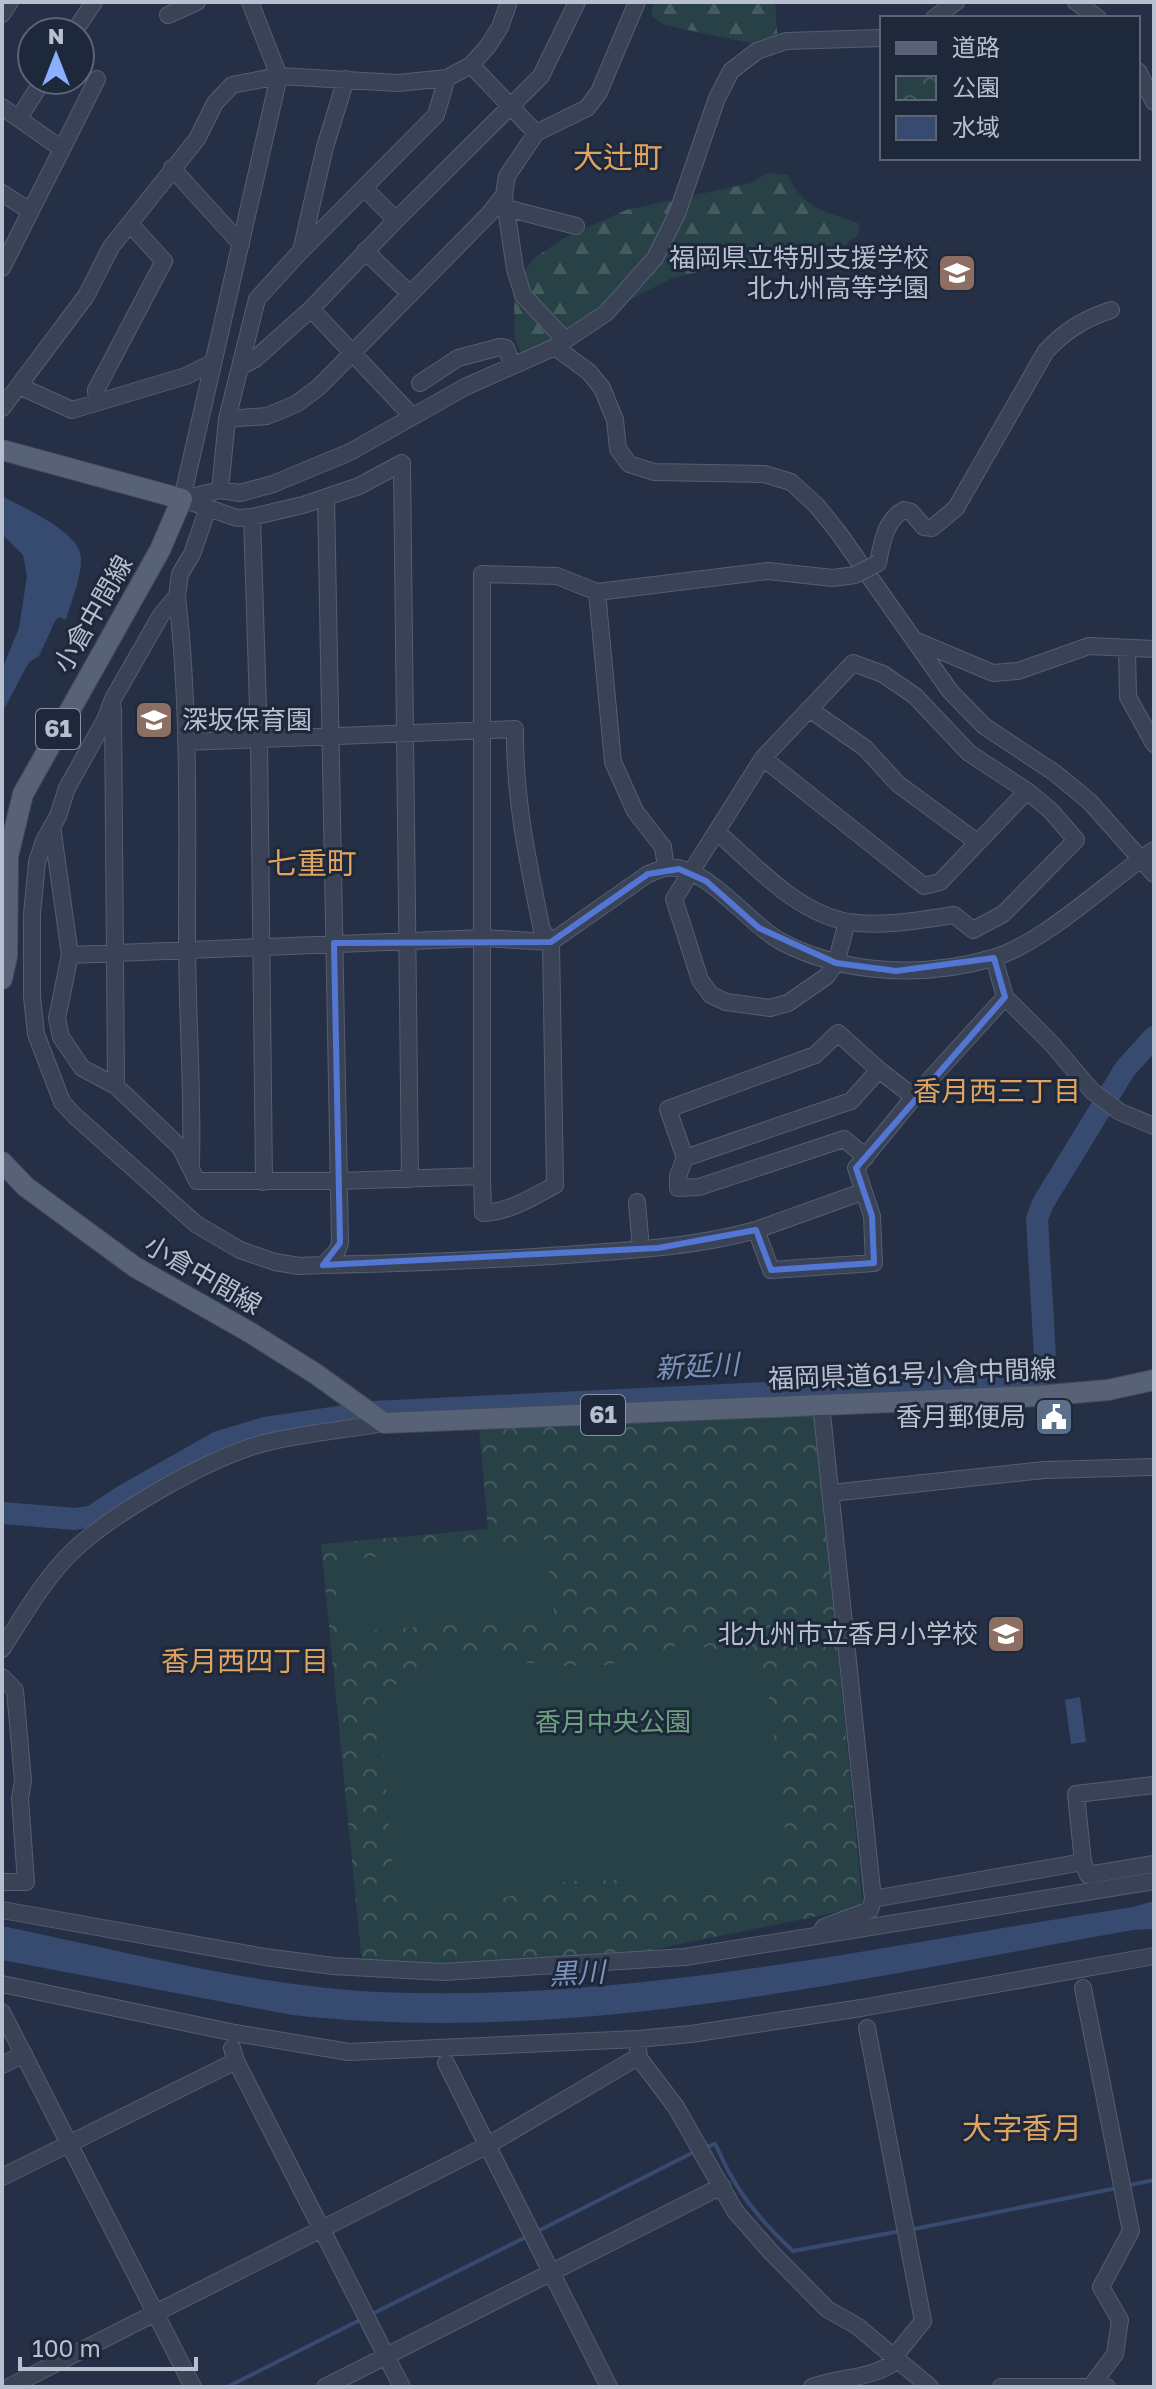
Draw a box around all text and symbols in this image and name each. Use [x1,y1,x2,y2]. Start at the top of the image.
north arrow [16,16,96,96]
legend [880,16,1140,160]
text: N [48,22,64,49]
text: 道路 [952,32,1000,61]
text: 公園 [952,72,1000,101]
text: 水域 [952,112,1000,141]
district label: 大辻町 [573,139,663,175]
place label: 福岡県立特別支援学校 北九州高等学園 [669,242,929,303]
school or university icon: 福岡県立特別支援学校 北九州高等学園 [936,252,978,294]
street label: 小倉中間線 [47,550,138,678]
school or university icon: 深坂保育園 [133,699,175,741]
place label: 深坂保育園 [182,704,312,735]
road number: 61 [36,709,80,749]
district label: 七重町 [267,845,357,881]
district label: 香月西三丁目 [913,1074,1081,1107]
street label: 小倉中間線 [139,1229,267,1320]
water label: 新延川 [654,1347,743,1384]
street label: 福岡県道61号小倉中間線 [767,1353,1057,1394]
road number: 61 [581,1395,625,1435]
public building icon: 香月郵便局 [1033,1396,1075,1438]
place label: 香月郵便局 [896,1401,1026,1432]
school or university icon: 北九州市立香月小学校 [985,1613,1027,1655]
place label: 北九州市立香月小学校 [718,1618,978,1649]
district label: 香月西四丁目 [161,1644,329,1677]
park label: 香月中央公園 [535,1706,691,1737]
water label: 黒川 [548,1954,609,1990]
district label: 大字香月 [962,2110,1082,2146]
scale bar [20,2321,196,2371]
text: 100 m [32,2333,101,2362]

